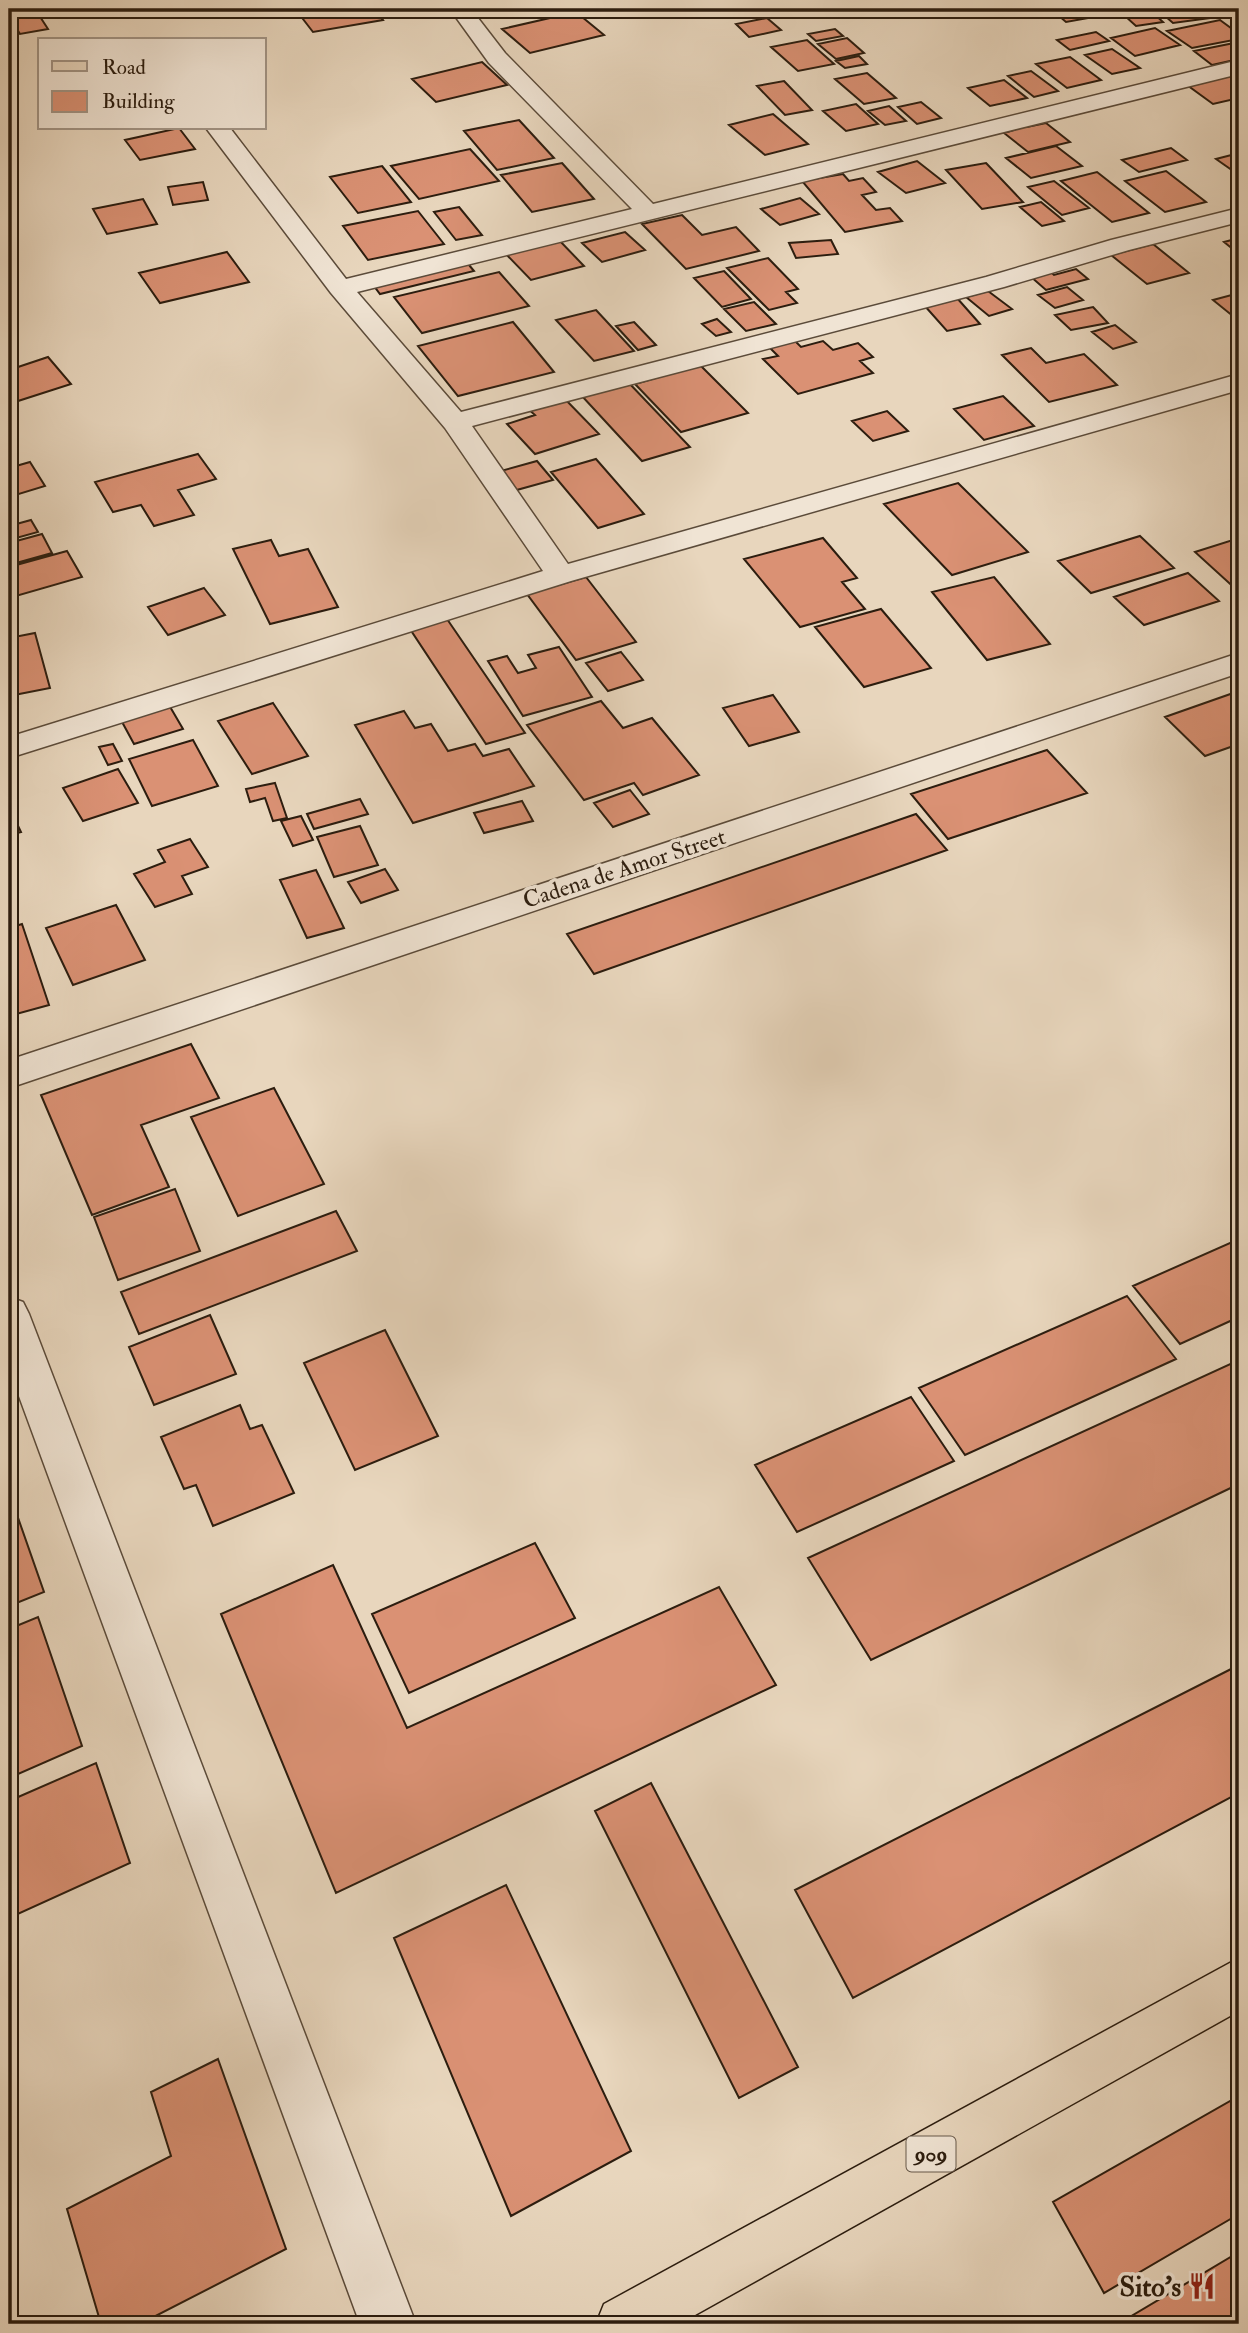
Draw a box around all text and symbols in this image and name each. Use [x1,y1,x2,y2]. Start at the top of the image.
legend [38,38,266,130]
text: Road [102,54,147,81]
text: Building [102,88,175,115]
street label: Cadena de Amor Street [519,822,729,915]
road number: 909 [906,2136,956,2172]
place label: Sito's [1120,2270,1181,2305]
restaurant icon: Sito's [1187,2271,1217,2301]

